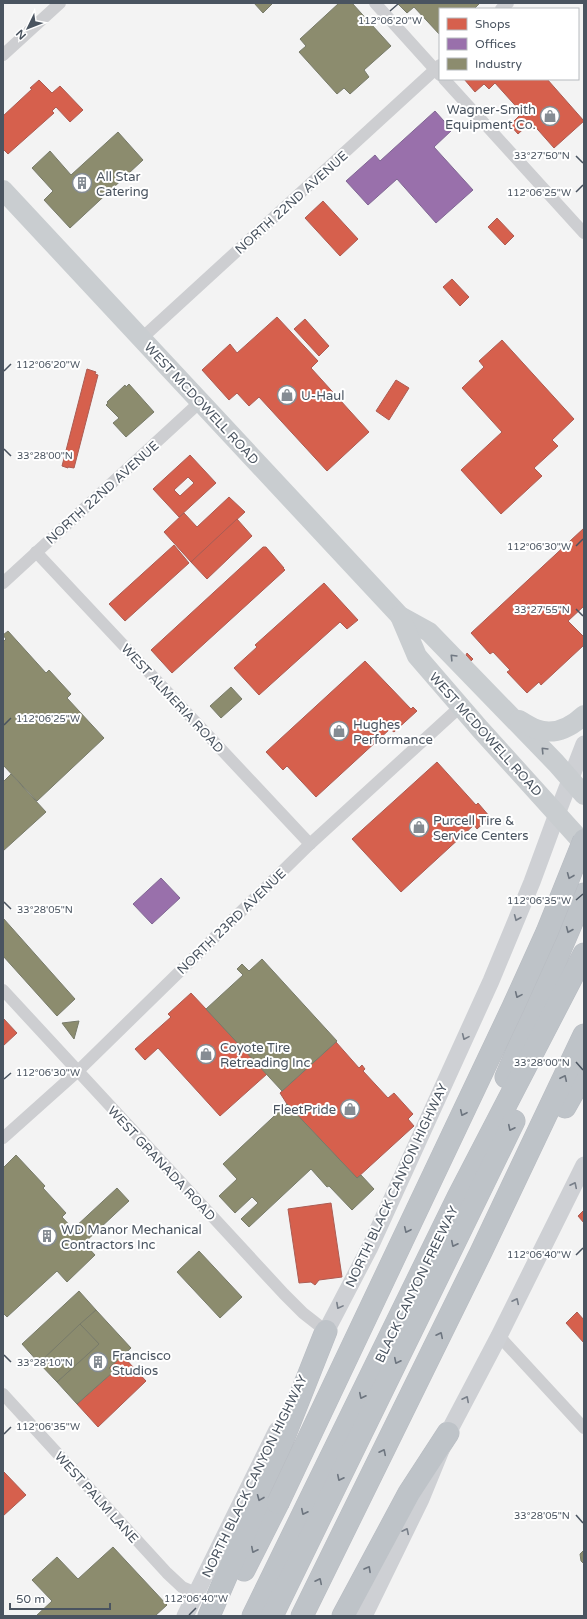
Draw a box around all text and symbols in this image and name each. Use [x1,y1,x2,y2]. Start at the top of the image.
north arrow [8,8,48,48]
legend [439,8,579,80]
text: 112°06'20"W [358,15,422,27]
text: Shops [475,17,510,31]
text: N [13,27,29,42]
text: Offices [475,37,516,51]
text: Industry [475,57,522,71]
place label: Wagner-Smith Equipment Co. [445,102,536,133]
shop icon: Wagner-Smith Equipment Co. [539,105,561,127]
street label: NORTH 22ND AVENUE [232,148,351,258]
text: 33°27'50"N [514,150,570,162]
place label: All Star Catering [96,169,149,200]
building icon: All Star Catering [71,172,93,194]
text: 112°06'25"W [507,187,571,199]
street label: WEST MCDOWELL ROAD [141,339,262,468]
text: 112°06'20"W [16,359,80,371]
shop icon: U-Haul [276,384,298,406]
place label: U-Haul [301,388,344,404]
street label: NORTH 22ND AVENUE [43,438,162,548]
text: 33°28'00"N [17,450,73,462]
text: 112°06'30"W [507,541,571,553]
text: 33°27'55"N [514,604,570,616]
street label: WEST ALMERIA ROAD [118,641,227,757]
one-way arrow [450,654,458,662]
street label: WEST MCDOWELL ROAD [425,669,545,800]
text: 112°06'25"W [16,713,80,725]
place label: Hughes Performance [353,717,433,748]
shop icon: Hughes Performance [328,720,350,742]
one-way arrow [541,747,548,755]
place label: Purcell Tire & Service Centers [433,813,529,844]
shop icon: Purcell Tire & Service Centers [408,816,430,838]
street label: NORTH 23RD AVENUE [174,866,289,978]
one-way arrow [566,872,574,879]
text: 112°06'35"W [507,895,571,907]
text: 33°28'05"N [17,904,73,916]
one-way arrow [514,914,522,922]
one-way arrow [566,926,574,934]
one-way arrow [515,992,523,999]
one-way arrow [462,1033,470,1041]
place label: Coyote Tire Retreading Inc [220,1040,310,1071]
shop icon: Coyote Tire Retreading Inc [195,1043,217,1065]
text: 33°28'00"N [514,1057,570,1069]
text: 112°06'30"W [16,1067,80,1079]
one-way arrow [559,1074,567,1082]
street label: NORTH BLACK CANYON HIGHWAY [342,1081,451,1290]
shop icon: FleetPride [339,1098,361,1120]
place label: FleetPride [273,1102,336,1118]
street label: WEST GRANADA ROAD [104,1103,219,1224]
one-way arrow [460,1108,468,1116]
one-way arrow [508,1123,516,1131]
one-way arrow [569,1181,577,1189]
street label: BLACK CANYON FREEWAY [372,1203,462,1365]
place label: WD Manor Mechanical Contractors Inc [61,1222,202,1253]
building icon: WD Manor Mechanical Contractors Inc [36,1225,58,1247]
one-way arrow [404,1226,412,1234]
one-way arrow [451,1240,459,1248]
text: 112°06'40"W [507,1249,571,1261]
one-way arrow [512,1298,519,1305]
one-way arrow [336,1302,344,1310]
one-way arrow [435,1332,443,1340]
place label: Francisco Studios [112,1348,171,1379]
building icon: Francisco Studios [87,1351,109,1373]
text: 33°28'10"N [17,1357,73,1369]
one-way arrow [394,1357,402,1364]
street label: NORTH BLACK CANYON HIGHWAY [199,1373,311,1580]
one-way arrow [359,1391,367,1399]
one-way arrow [462,1396,469,1403]
text: 112°06'35"W [16,1421,80,1433]
street label: WEST PALM LANE [51,1449,141,1547]
one-way arrow [378,1449,386,1456]
one-way arrow [337,1474,344,1481]
one-way arrow [257,1493,265,1501]
one-way arrow [301,1508,309,1515]
text: 33°28'05"N [514,1510,570,1522]
one-way arrow [401,1528,409,1535]
one-way arrow [251,1546,259,1554]
one-way arrow [363,1566,371,1574]
one-way arrow [314,1578,322,1585]
scale bar [10,1585,110,1611]
text: 50 m [16,1592,45,1606]
text: 112°06'40"W [164,1593,228,1605]

